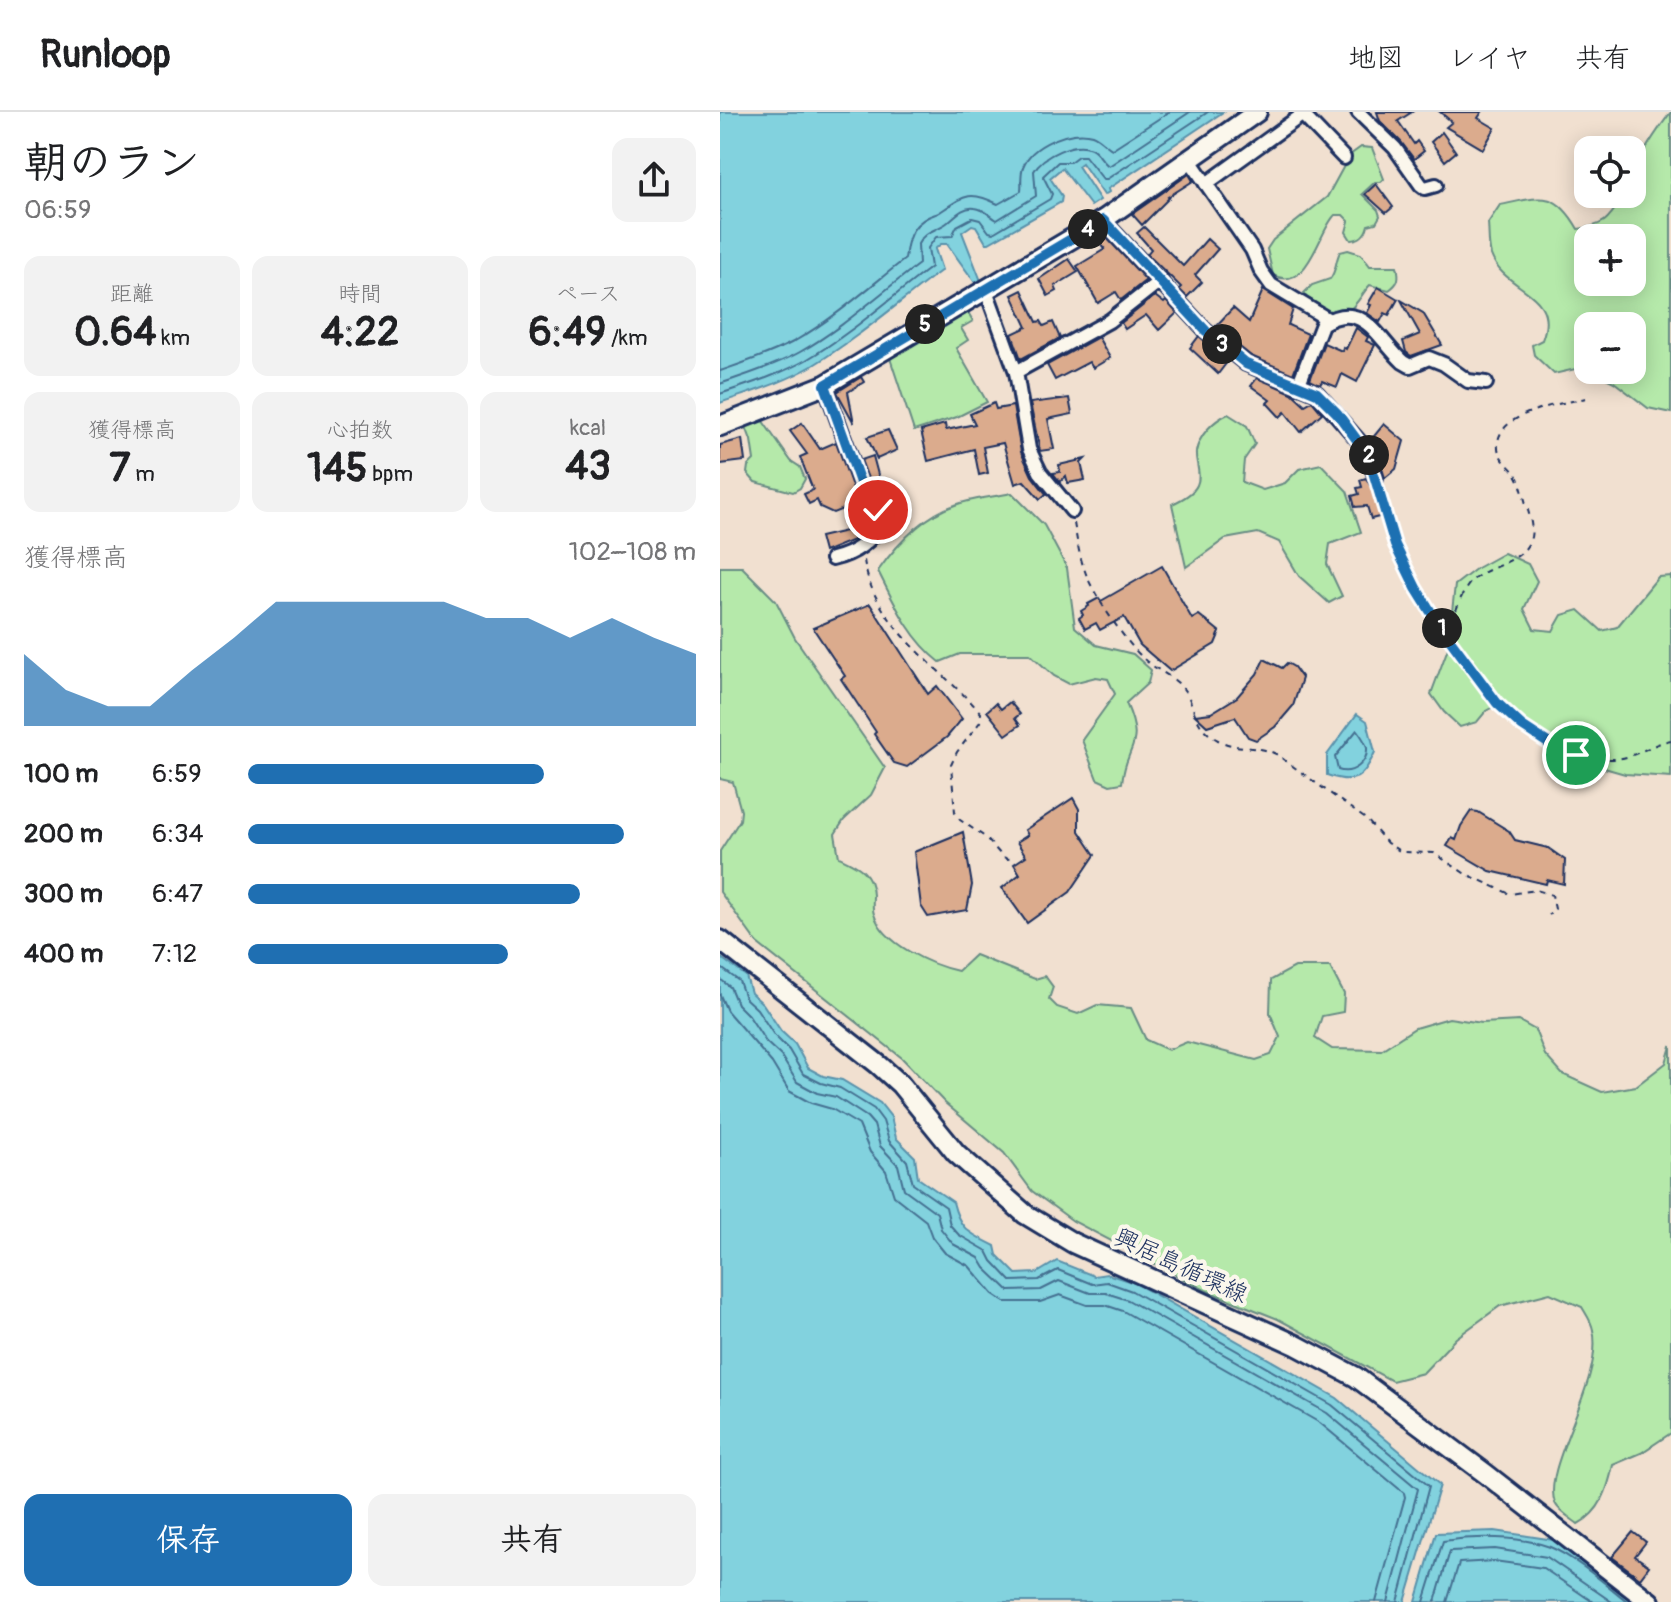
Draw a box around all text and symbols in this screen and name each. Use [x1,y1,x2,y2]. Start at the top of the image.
text: Runloop [40,31,171,79]
text: 地図 [1348,41,1404,76]
text: レイヤ [1448,41,1531,76]
text: 共有 [1575,41,1631,76]
text: 朝のラン [24,136,200,191]
map controls [1574,136,1646,384]
button: locate [1574,136,1646,208]
button: share [612,138,696,222]
text: 06:59 [24,194,91,226]
pin: 4 [1068,209,1108,249]
text: 4 [1082,215,1094,243]
button: + [1574,224,1646,296]
text: 距離 [110,280,154,308]
text: 時間 [338,280,382,308]
text: ペース [556,280,620,308]
pin: 5 [905,304,945,344]
text: 0.64 [74,308,157,357]
text: 4:22 [321,308,399,357]
text: 6:49 [528,308,606,357]
text: 5 [919,310,931,338]
button: − [1574,312,1646,384]
text: km [157,324,190,352]
text: /km [606,324,648,352]
pin: 3 [1202,324,1242,364]
text: 3 [1216,330,1228,358]
text: kcal [570,414,606,442]
text: 獲得標高 [88,416,176,444]
text: 心拍数 [327,416,393,444]
pin: 2 [1349,435,1389,475]
text: 2 [1363,441,1375,469]
text: 43 [565,442,611,491]
text: 7 [109,444,130,493]
text: 145 [307,444,368,493]
text: m [130,460,155,488]
text: bpm [368,460,413,488]
pin [844,476,912,544]
icon: check [856,488,900,532]
text: 102–108 m [568,536,696,568]
text: 獲得標高 [24,542,128,574]
pin: 1 [1422,608,1462,648]
text: 1 [1438,614,1446,642]
pin [1542,721,1610,789]
icon: arrive [1554,733,1598,777]
text: 100 m [24,758,98,790]
text: 6:59 [152,758,202,790]
text: 200 m [24,818,103,850]
text: 6:34 [152,818,204,850]
text: 300 m [24,878,103,910]
text: 6:47 [152,878,203,910]
text: 400 m [24,938,103,970]
text: 7:12 [152,938,197,970]
street label: 興居島循環線 [1110,1222,1252,1310]
button: 保存 [24,1494,352,1586]
button: 共有 [368,1494,696,1586]

